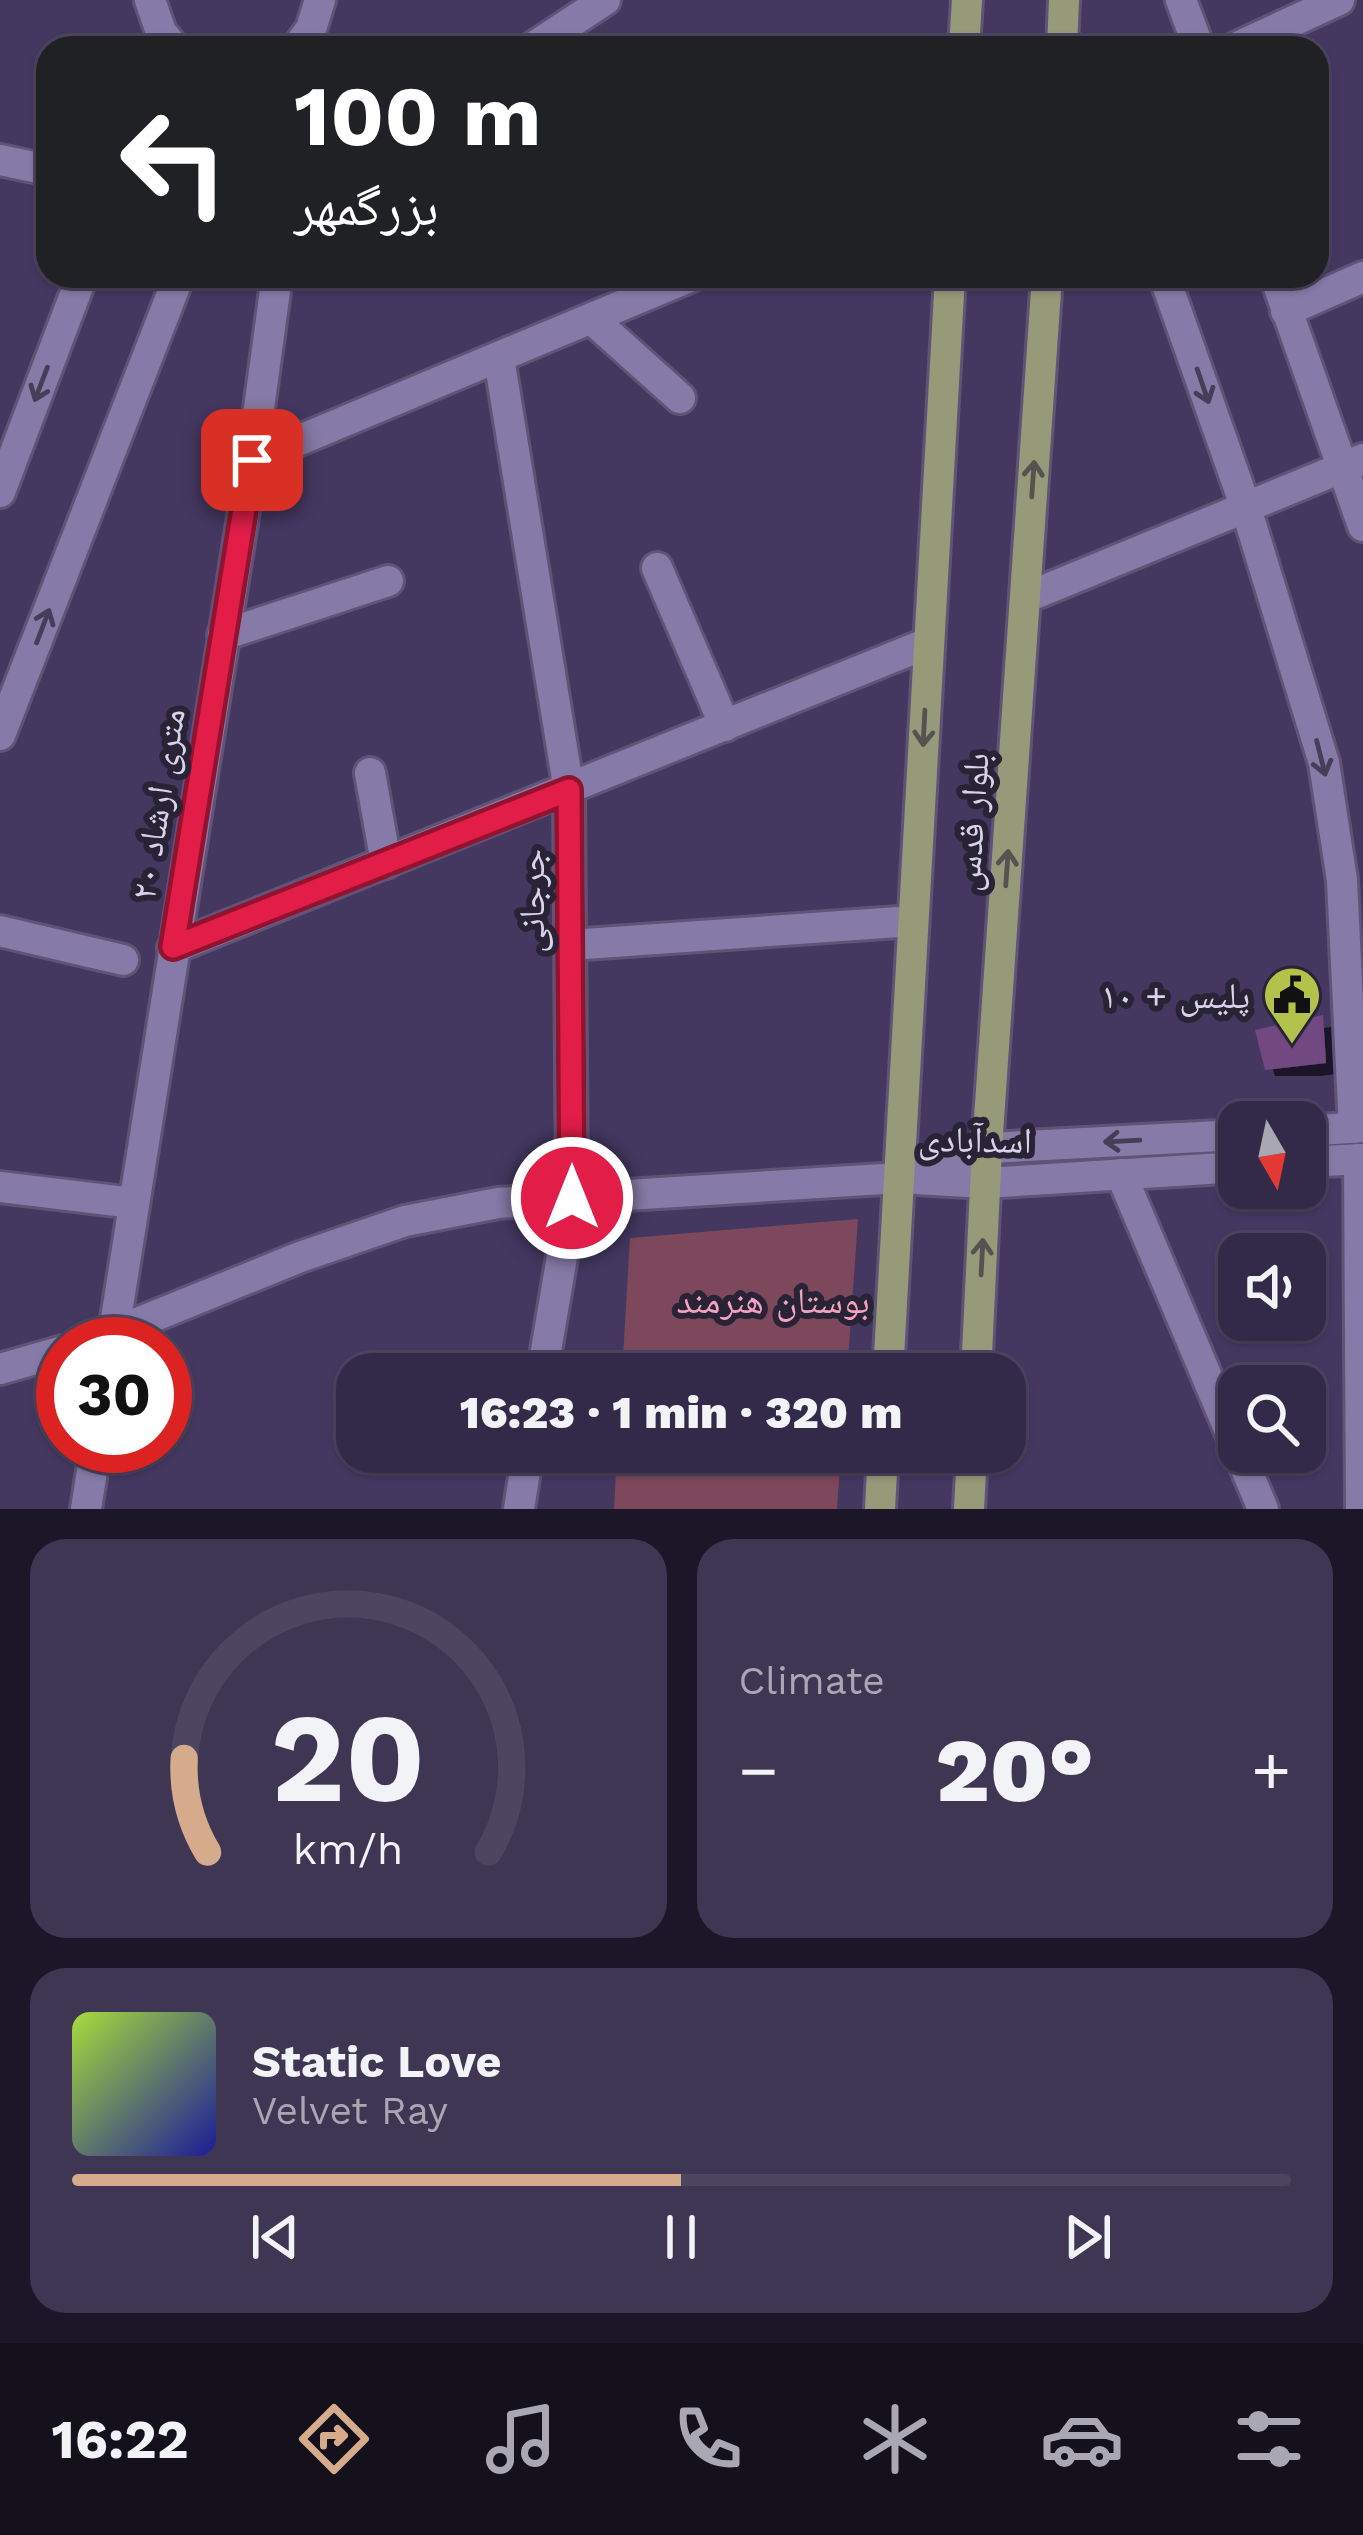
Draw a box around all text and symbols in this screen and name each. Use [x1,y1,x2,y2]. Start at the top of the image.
text: 100 m [294,67,541,165]
icon: left [96,84,252,240]
text: بزرگمهر [294,175,439,238]
one-way arrow [29,364,51,401]
one-way arrow [1194,367,1215,404]
pin [201,409,303,511]
icon: arrive [219,427,285,493]
one-way arrow [1022,460,1045,499]
one-way arrow [33,608,55,645]
street label: ۲۰ متری ارشاد [122,705,194,903]
one-way arrow [912,708,935,747]
one-way arrow [1311,738,1333,776]
street label: بلوار قدس [946,751,998,893]
street label: جرجانی [511,849,553,953]
one-way arrow [995,849,1018,888]
public building icon: پلیس + ۱۰ [1261,964,1323,1046]
place label: پلیس + ۱۰ [1101,975,1250,1017]
north arrow [1218,1101,1326,1209]
map controls [1218,1101,1326,1473]
street label: اسدآبادی [918,1118,1032,1162]
one-way arrow [1103,1130,1142,1153]
position arrow [509,1135,635,1261]
button: sound [1218,1233,1326,1341]
one-way arrow [971,1238,994,1277]
park label: بوستان هنرمند [676,1280,870,1322]
speed limit sign: 30 [36,1317,192,1473]
button: search [1218,1365,1326,1473]
text: 16:23 · 1 min · 320 m [460,1386,902,1439]
text: Climate [739,1658,885,1703]
text: 20 [271,1685,426,1831]
text: 20° [936,1717,1094,1823]
text: − [739,1732,778,1809]
text: + [1251,1732,1291,1809]
text: km/h [293,1823,403,1873]
text: Static Love [252,2035,502,2088]
text: Velvet Ray [252,2088,448,2133]
icon: previous [242,2204,308,2270]
icon: pause [648,2204,714,2270]
icon: next [1055,2204,1121,2270]
icon: directions [292,2397,376,2481]
icon: music [479,2397,563,2481]
icon: phone [666,2397,750,2481]
icon: climate [853,2397,937,2481]
icon: car [1040,2397,1124,2481]
icon: filters [1227,2397,1311,2481]
text: 16:22 [52,2408,189,2471]

